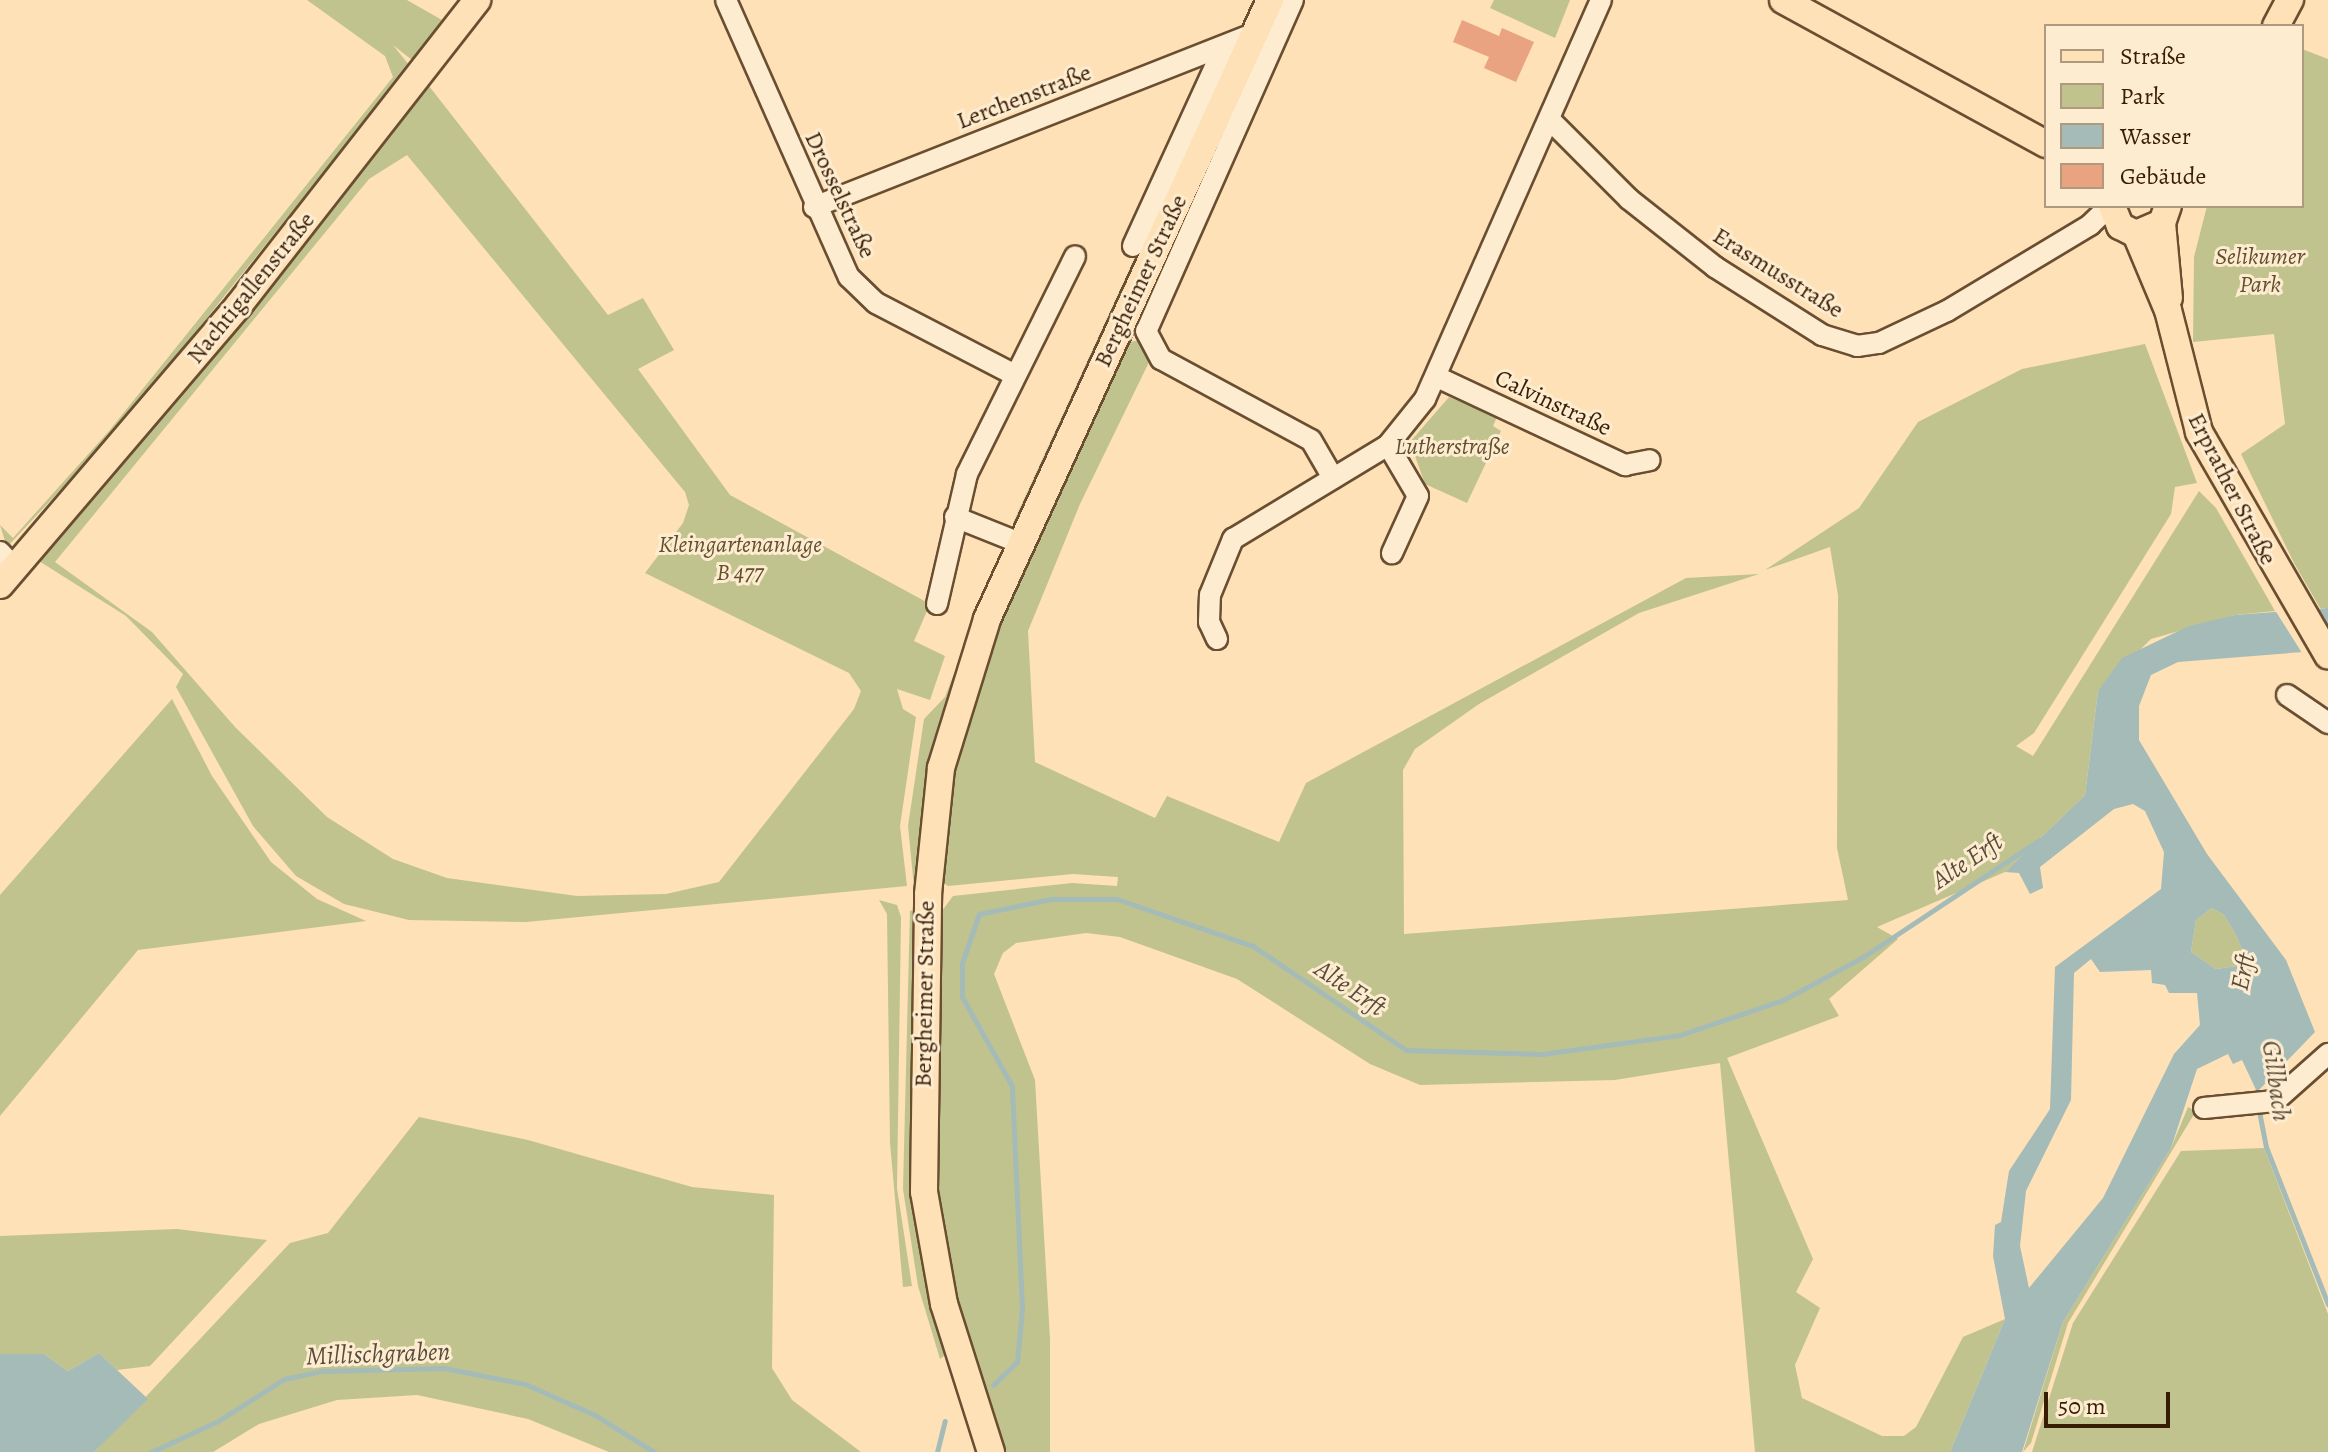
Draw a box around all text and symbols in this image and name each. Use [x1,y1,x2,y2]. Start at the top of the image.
legend [2044,24,2304,208]
text: Straße [2120,40,2186,72]
street label: Lerchenstraße [953,58,1095,136]
text: Park [2120,80,2165,112]
text: Wasser [2120,120,2191,152]
street label: Drosselstraße [798,127,882,263]
text: Gebäude [2120,160,2206,192]
street label: Bergheimer Straße [1088,190,1194,372]
street label: Nachtigallenstraße [181,206,321,370]
street label: Erasmusstraße [1707,221,1849,325]
park label: Selikumer Park [2215,243,2305,299]
street label: Calvinstraße [1490,363,1616,443]
street label: Erprather Straße [2181,408,2283,570]
park label: Lutherstraße [1395,433,1509,461]
park label: Kleingartenanlage B 477 [658,531,822,587]
water label: Alte Erft [1926,826,2008,896]
street label: Bergheimer Straße [909,900,941,1088]
water label: Erft [2224,951,2262,993]
water label: Alte Erft [1309,953,1391,1023]
water label: Gillbach [2255,1038,2297,1124]
water label: Millischgraben [305,1336,451,1372]
scale bar [2048,1376,2174,1426]
text: 50 m [2058,1390,2106,1422]

